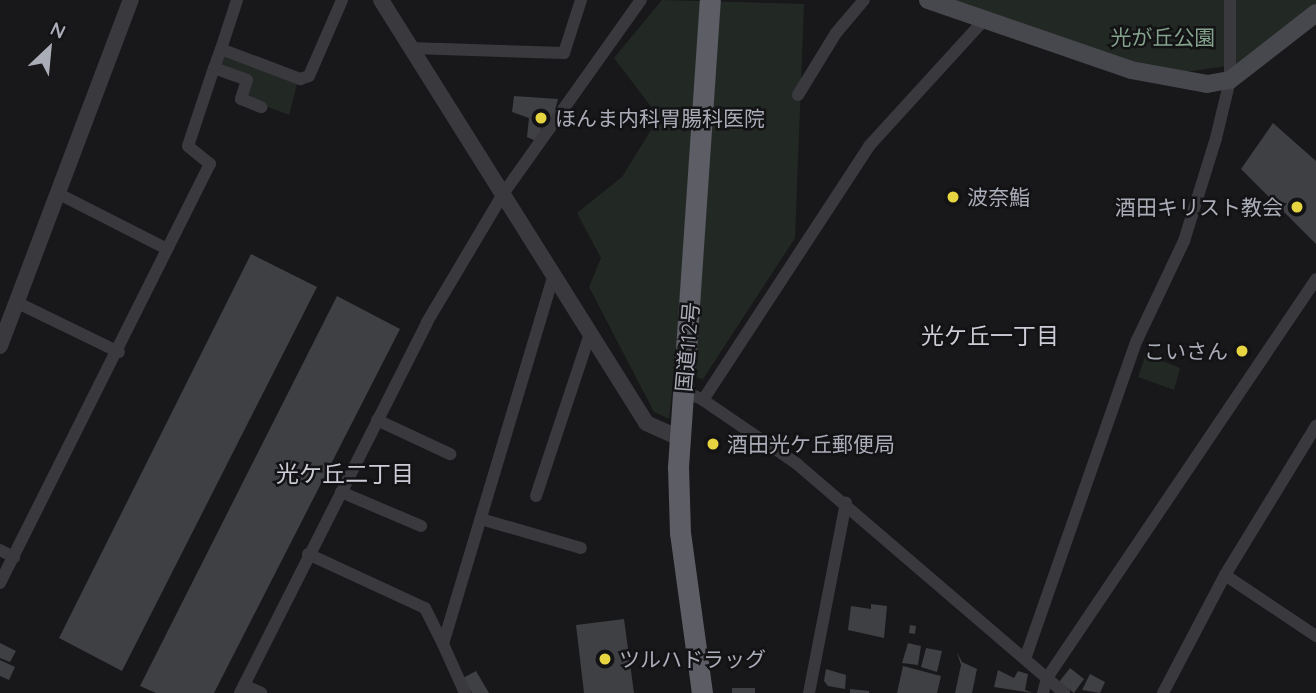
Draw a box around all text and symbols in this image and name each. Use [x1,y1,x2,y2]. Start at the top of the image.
north arrow [14,14,84,84]
text: N [47,16,70,44]
park label: 光が丘公園 [1111,24,1215,50]
place label: ほんま内科胃腸科医院 [555,105,765,131]
marker: ほんま内科胃腸科医院 [533,110,549,126]
place label: 波奈鮨 [967,184,1030,210]
marker: 波奈鮨 [945,189,961,205]
place label: 酒田キリスト教会 [1115,194,1283,220]
marker: 酒田キリスト教会 [1289,199,1305,215]
street label: 国道112号 [671,301,703,393]
district label: 光ケ丘一丁目 [921,322,1059,350]
place label: こいさん [1144,338,1228,364]
marker: こいさん [1234,343,1250,359]
place label: 酒田光ケ丘郵便局 [727,431,895,457]
marker: 酒田光ケ丘郵便局 [705,436,721,452]
district label: 光ケ丘二丁目 [276,460,414,488]
place label: ツルハドラッグ [619,646,766,672]
marker: ツルハドラッグ [597,651,613,667]

